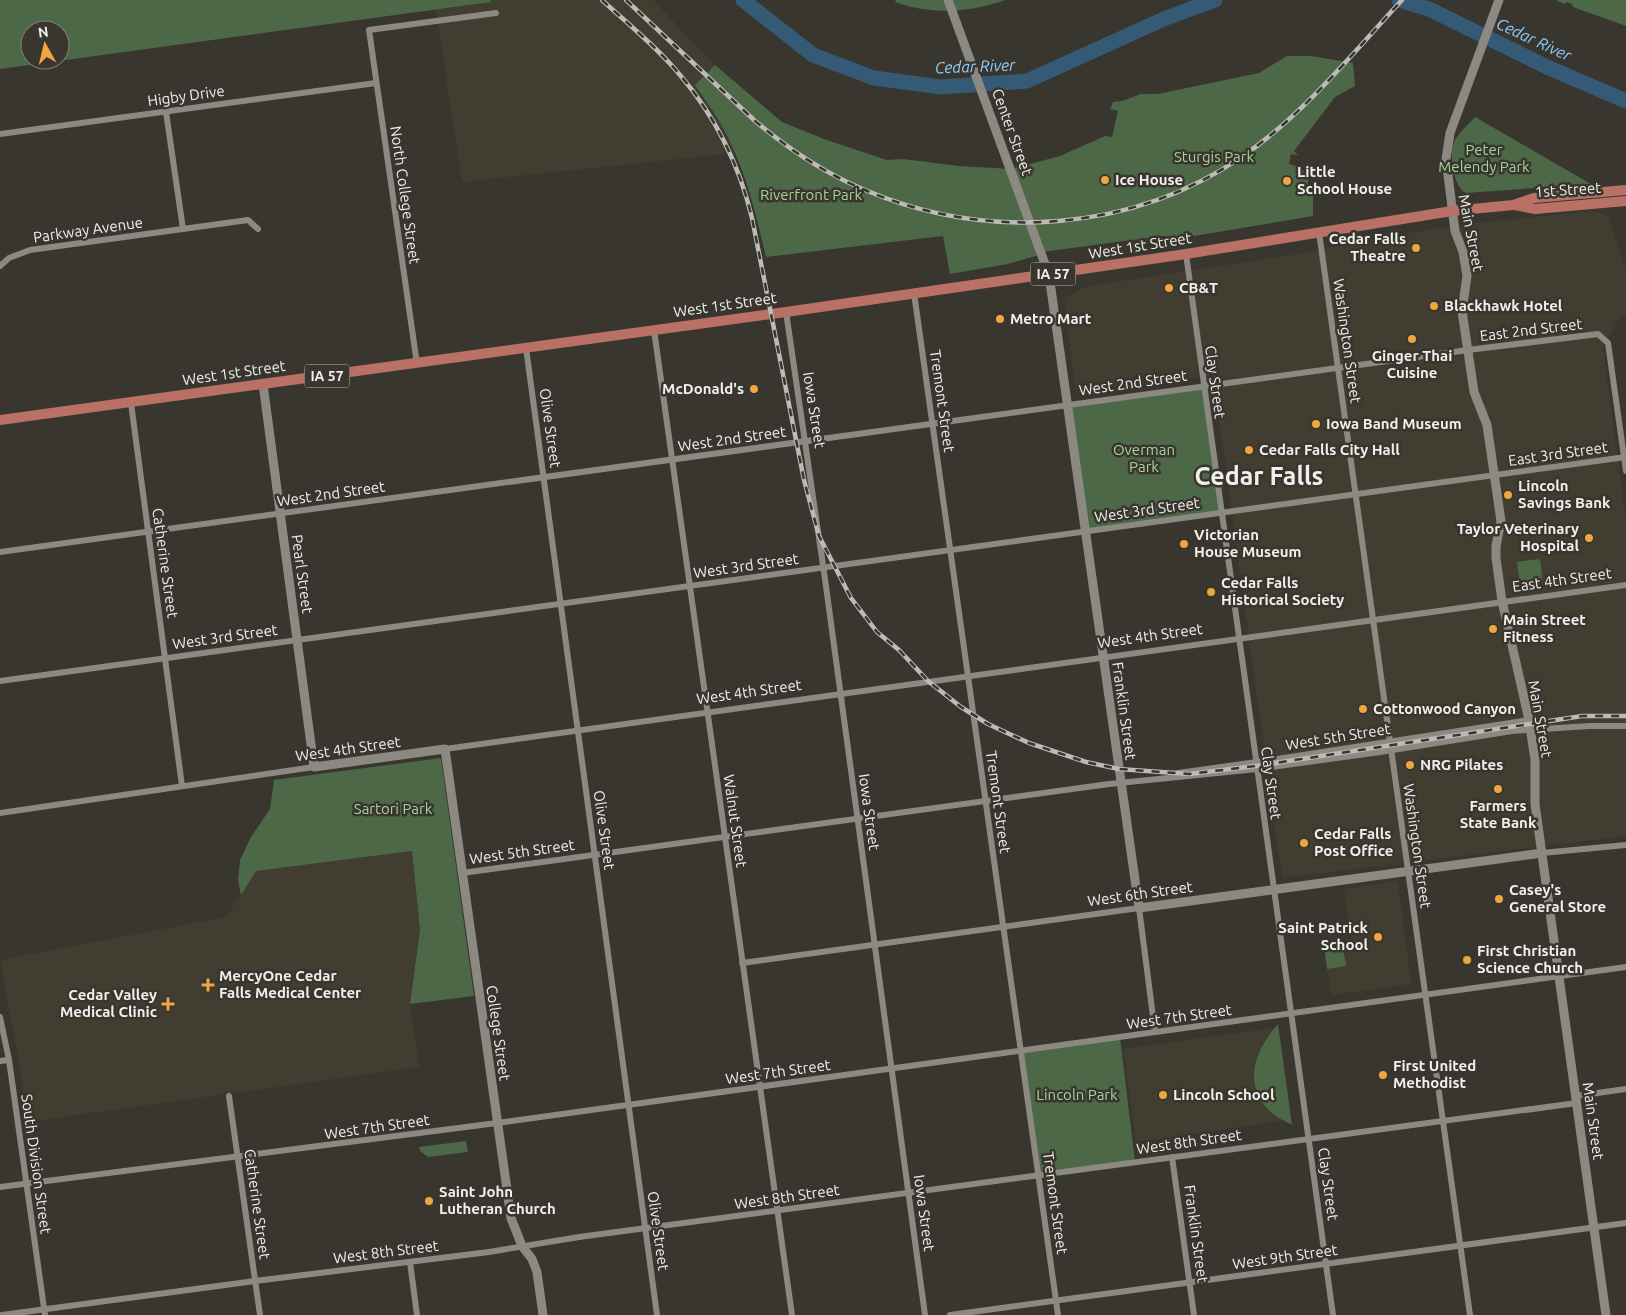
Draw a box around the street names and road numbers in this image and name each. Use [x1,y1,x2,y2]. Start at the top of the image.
street label: Higby Drive [146,82,226,109]
street label: Center Street [989,86,1036,178]
street label: North College Street [387,125,424,265]
street label: 1st Street [1534,179,1602,200]
street label: Main Street [1456,193,1487,273]
street label: Parkway Avenue [32,213,144,246]
street label: West 1st Street [1087,229,1193,262]
road number: IA 57 [1030,262,1076,286]
street label: Washington Street [1330,277,1365,404]
street label: West 1st Street [672,289,778,320]
street label: East 2nd Street [1479,315,1583,344]
street label: Clay Street [1202,344,1229,420]
street label: Tremont Street [927,349,958,453]
street label: West 1st Street [181,357,287,388]
road number: IA 57 [304,364,350,388]
street label: West 2nd Street [1078,366,1188,398]
street label: Iowa Street [800,370,829,449]
street label: Olive Street [537,387,564,469]
street label: West 2nd Street [677,422,787,454]
street label: East 3rd Street [1507,438,1609,469]
street label: West 2nd Street [276,477,386,509]
street label: West 3rd Street [1093,494,1201,525]
street label: Catherine Street [149,507,182,619]
street label: Pearl Street [289,533,316,615]
street label: West 3rd Street [692,550,800,581]
street label: East 4th Street [1511,564,1613,595]
street label: West 4th Street [1096,620,1204,651]
street label: West 3rd Street [171,621,279,652]
street label: Franklin Street [1109,661,1140,761]
street label: West 4th Street [695,676,803,707]
street label: Main Street [1525,679,1556,759]
street label: West 5th Street [1284,720,1392,753]
street label: West 4th Street [294,733,402,764]
street label: Clay Street [1258,745,1285,821]
street label: Tremont Street [983,750,1014,854]
street label: Iowa Street [856,772,883,851]
street label: Walnut Street [721,773,750,869]
street label: Washington Street [1400,782,1435,909]
street label: Olive Street [591,789,618,871]
street label: West 5th Street [468,836,576,867]
street label: West 6th Street [1086,878,1194,909]
street label: College Street [483,984,514,1082]
street label: West 7th Street [1125,1001,1233,1032]
street label: West 7th Street [724,1056,832,1087]
street label: Main Street [1580,1081,1607,1161]
street label: South Division Street [18,1093,55,1235]
street label: West 7th Street [323,1111,431,1142]
street label: West 8th Street [1135,1126,1243,1157]
street label: Clay Street [1315,1146,1342,1222]
street label: Catherine Street [241,1148,274,1260]
street label: Tremont Street [1040,1151,1071,1255]
street label: Iowa Street [911,1173,938,1252]
street label: West 8th Street [733,1181,841,1212]
street label: Franklin Street [1181,1184,1212,1284]
street label: Olive Street [645,1190,672,1272]
street label: West 8th Street [332,1237,440,1266]
street label: West 9th Street [1231,1241,1339,1272]

